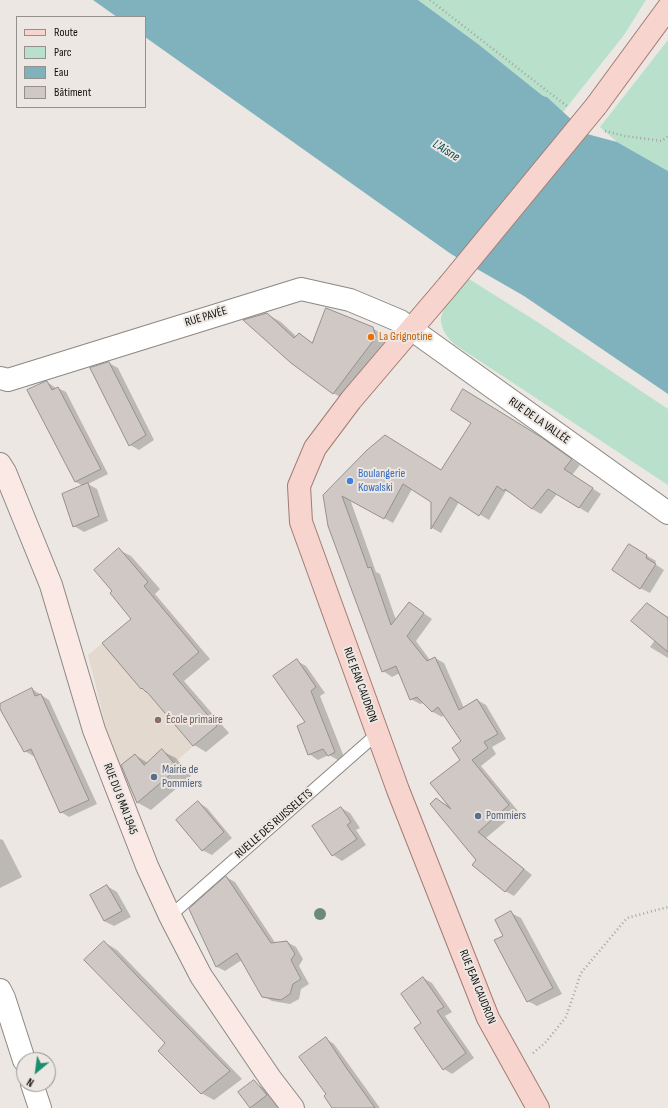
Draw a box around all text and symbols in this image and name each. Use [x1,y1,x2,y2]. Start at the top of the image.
legend [16,16,146,108]
text: Route [54,25,78,40]
text: Parc [54,45,72,60]
text: Eau [54,65,68,80]
text: Bâtiment [54,85,91,100]
water label: L'Aisne [430,137,462,165]
street label: RUE PAVÉE [183,304,229,330]
place label: La Grignotine [379,330,432,344]
marker: La Grignotine [366,332,376,342]
street label: RUE DE LA VALLÉE [506,395,572,447]
place label: Boulangerie Kowalski [358,467,405,495]
marker: Boulangerie Kowalski [345,476,355,486]
street label: RUE JEAN CAUDRON [340,645,380,725]
place label: École primaire [166,713,223,727]
marker: École primaire [153,715,163,725]
street label: RUE DU 8 MAI 1945 [100,761,140,837]
place label: Mairie de Pommiers [162,763,202,791]
marker: Mairie de Pommiers [149,772,159,782]
street label: RUELLE DES RUISSELETS [232,786,316,862]
place label: Pommiers [486,809,526,823]
marker: Pommiers [473,811,483,821]
street label: RUE JEAN CAUDRON [456,948,498,1026]
north arrow [16,1052,56,1092]
text: N [25,1075,36,1089]

